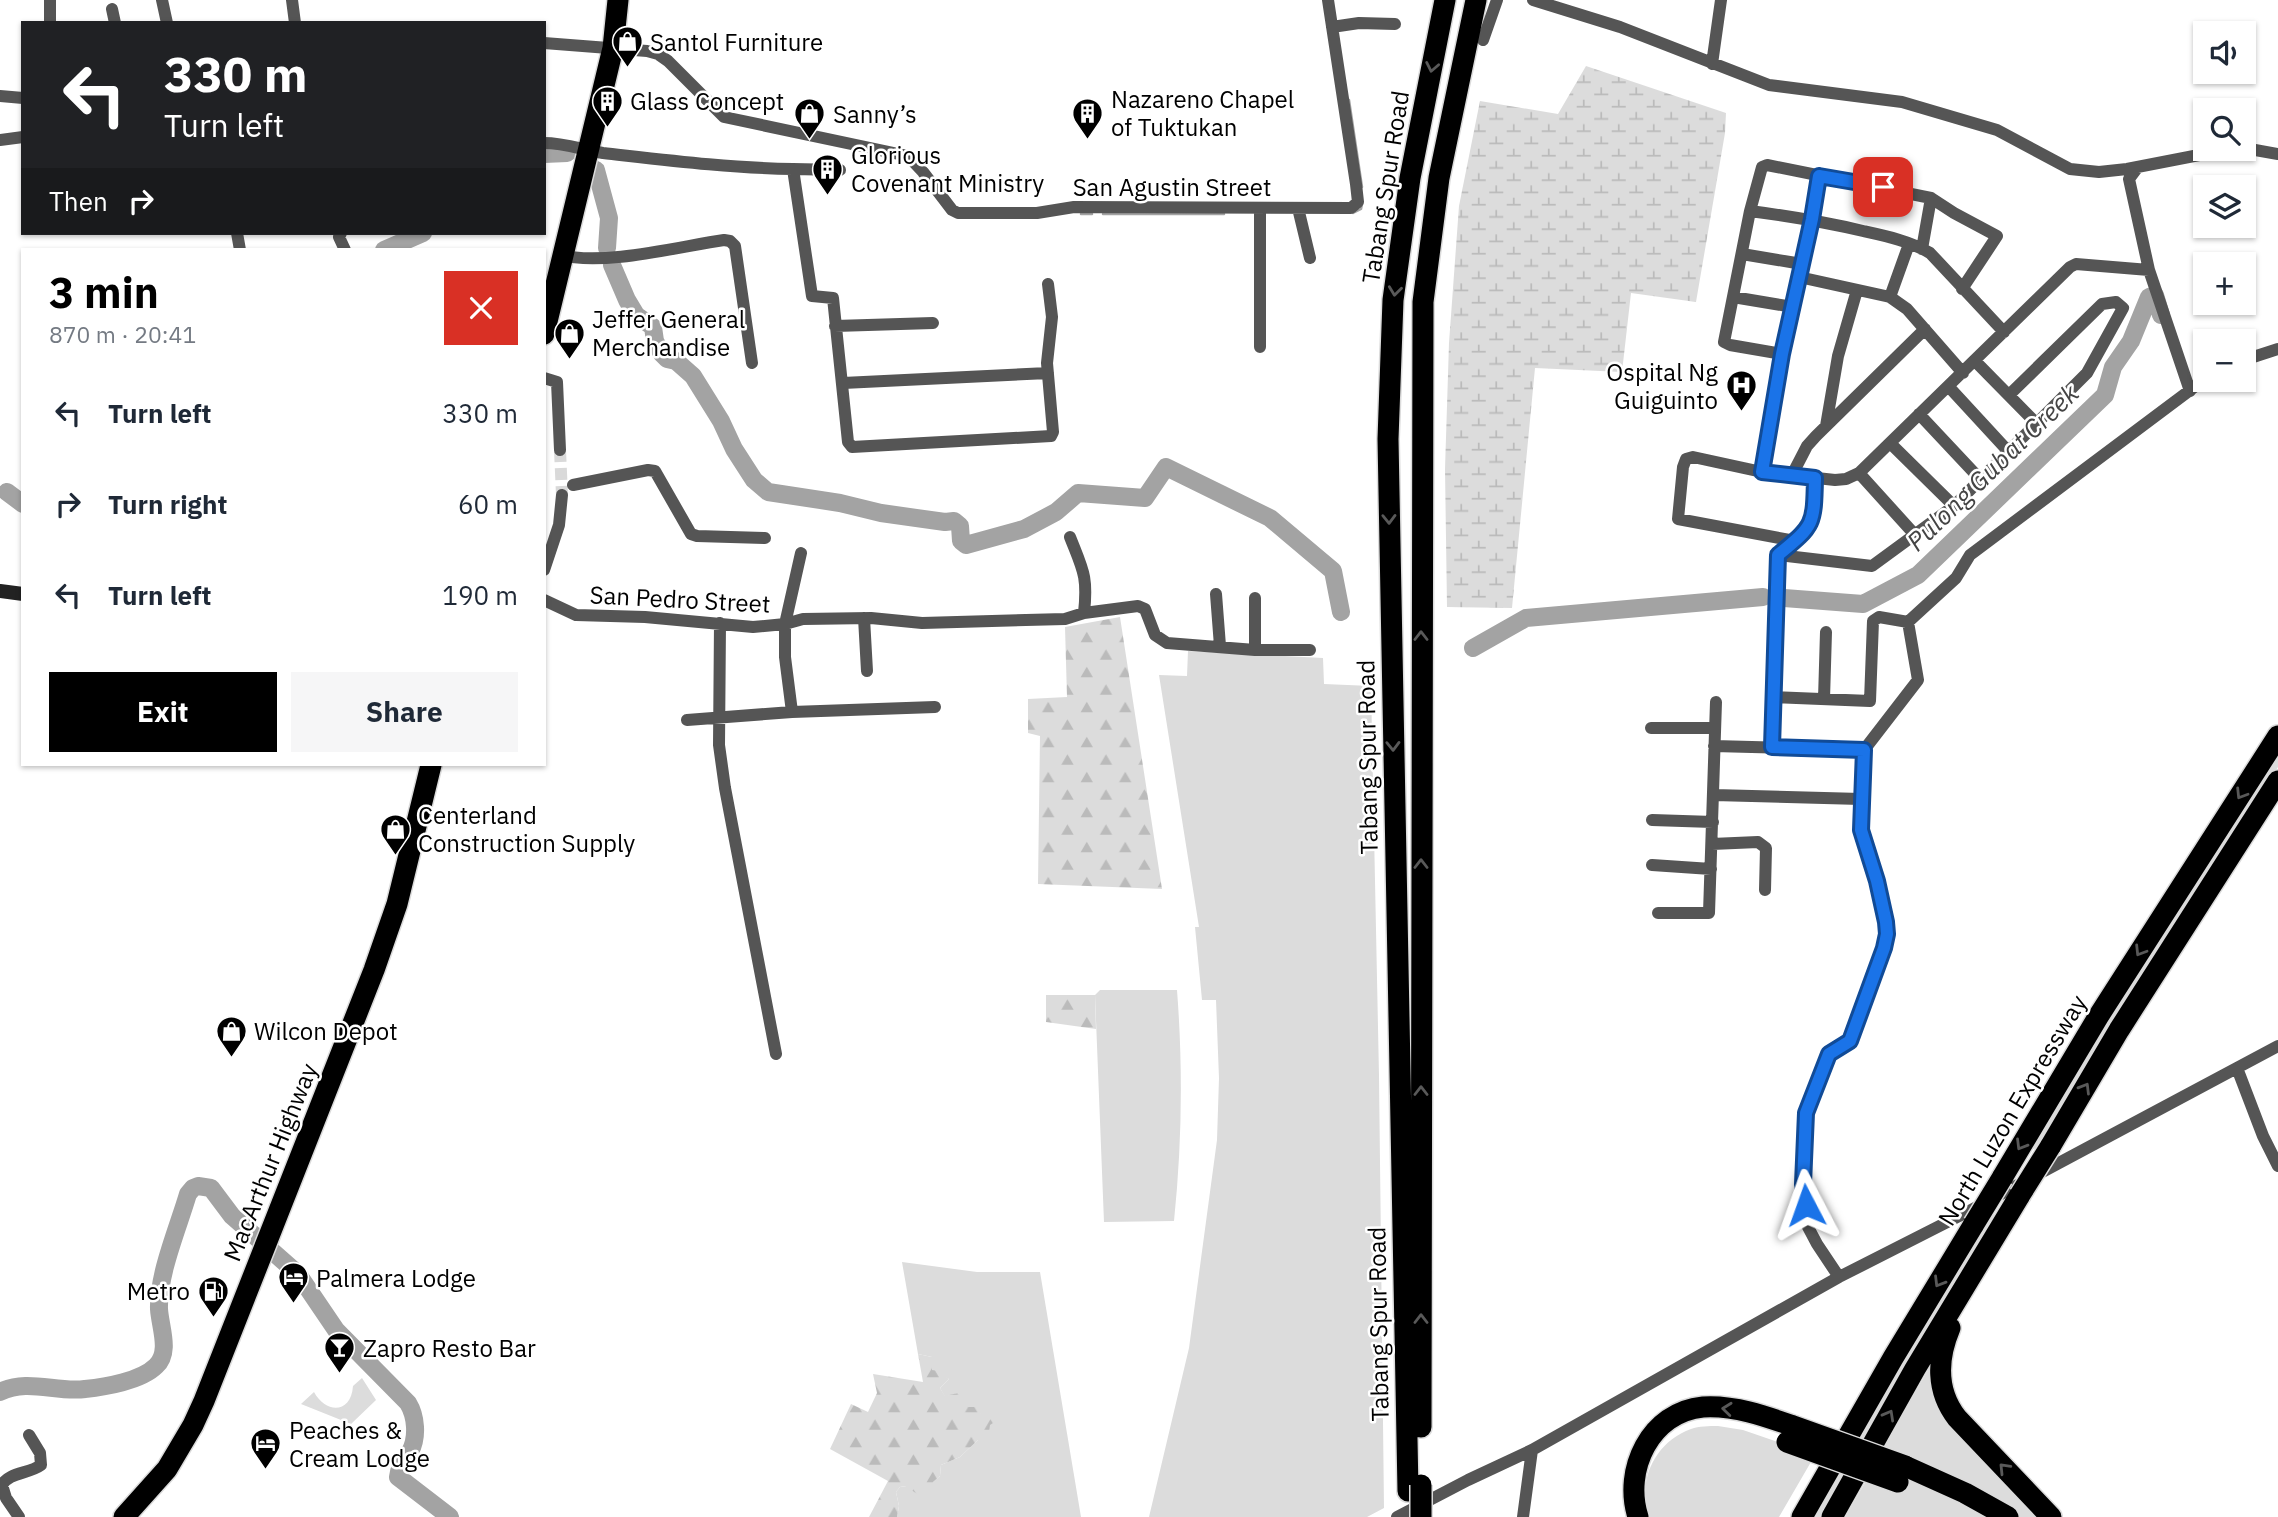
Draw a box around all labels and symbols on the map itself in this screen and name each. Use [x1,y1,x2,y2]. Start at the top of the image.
shop icon: Santol Furniture [610,25,644,69]
place label: Santol Furniture [650,26,823,58]
one-way arrow [1425,61,1440,73]
place label: Nazareno Chapel of Tuktukan [1111,83,1294,143]
building icon: Glass Concept [590,84,624,128]
place label: Glass Concept [630,85,784,117]
street label: Tabang Spur Road [1354,88,1416,286]
building icon: Nazareno Chapel of Tuktukan [1071,96,1105,140]
shop icon: Sanny’s [793,97,827,141]
place label: Sanny’s [833,98,917,130]
place label: Glorious Covenant Ministry [851,139,1044,199]
building icon: Glorious Covenant Ministry [811,152,845,196]
pin [1853,157,1913,217]
street label: San Agustin Street [1073,171,1271,203]
one-way arrow [1387,285,1402,297]
place label: Jeffer General Merchandise [592,303,745,363]
shop icon: Jeffer General Merchandise [552,316,586,360]
place label: Ospital Ng Guiguinto [1606,356,1718,416]
hospital icon: Ospital Ng Guiguinto [1724,369,1758,413]
water label: Pulong Gubat Creek [1899,376,2086,558]
one-way arrow [1381,514,1397,524]
street label: San Pedro Street [589,578,771,620]
one-way arrow [1413,631,1429,641]
street label: Tabang Spur Road [1349,659,1385,855]
one-way arrow [1385,741,1400,752]
one-way arrow [2236,786,2249,799]
place label: Centerland Construction Supply [418,799,635,859]
shop icon: Centerland Construction Supply [378,812,412,856]
one-way arrow [1413,858,1429,869]
one-way arrow [2136,944,2149,957]
street label: North Luzon Expressway [1930,989,2094,1231]
shop icon: Wilcon Depot [214,1014,248,1058]
place label: Wilcon Depot [254,1015,398,1047]
street label: MacArthur Highway [216,1058,324,1266]
one-way arrow [2076,1083,2089,1096]
one-way arrow [1413,1086,1429,1096]
one-way arrow [2017,1138,2030,1151]
position arrow [1769,1168,1843,1242]
street label: Tabang Spur Road [1360,1226,1396,1422]
hotel icon: Palmera Lodge [276,1261,310,1305]
place label: Palmera Lodge [316,1262,476,1294]
fuel station icon: Metro [196,1274,230,1318]
place label: Metro [127,1275,190,1307]
one-way arrow [1934,1275,1947,1288]
one-way arrow [1413,1313,1429,1324]
bar icon: Zapro Resto Bar [323,1331,357,1375]
place label: Zapro Resto Bar [363,1332,536,1364]
one-way arrow [1721,1401,1733,1416]
one-way arrow [1881,1409,1894,1422]
place label: Peaches & Cream Lodge [289,1414,430,1474]
hotel icon: Peaches & Cream Lodge [249,1427,283,1471]
one-way arrow [2000,1463,2013,1476]

